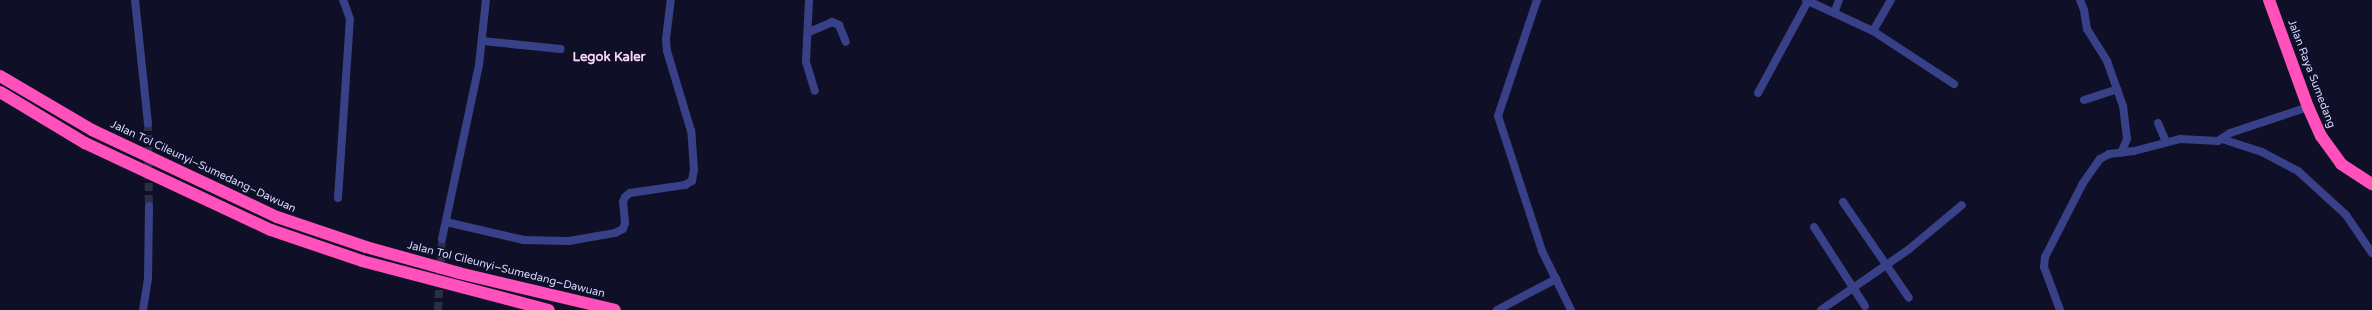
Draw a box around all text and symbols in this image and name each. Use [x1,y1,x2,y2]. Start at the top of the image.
street label: Jalan Raya Sumedang [2284,18,2338,130]
district label: Legok Kaler [572,49,646,65]
street label: Jalan Tol Cileunyi–Sumedang–Dawuan [108,118,298,216]
street label: Jalan Tol Cileunyi–Sumedang–Dawuan [406,239,606,301]

